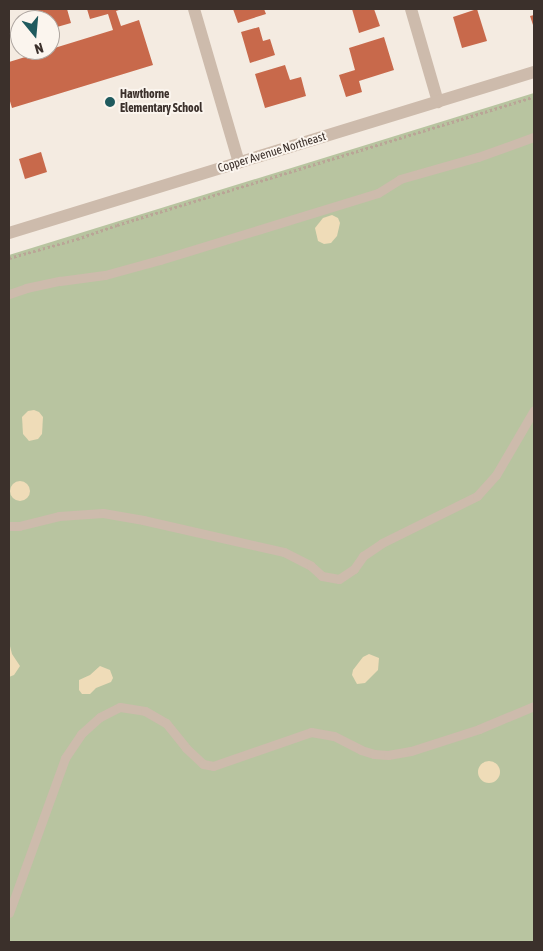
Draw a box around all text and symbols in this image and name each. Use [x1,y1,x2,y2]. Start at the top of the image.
north arrow [10,10,60,60]
text: N [33,40,45,57]
place label: Hawthorne Elementary School [120,88,202,116]
marker: Hawthorne Elementary School [104,96,116,108]
street label: Copper Avenue Northeast [216,130,328,176]

